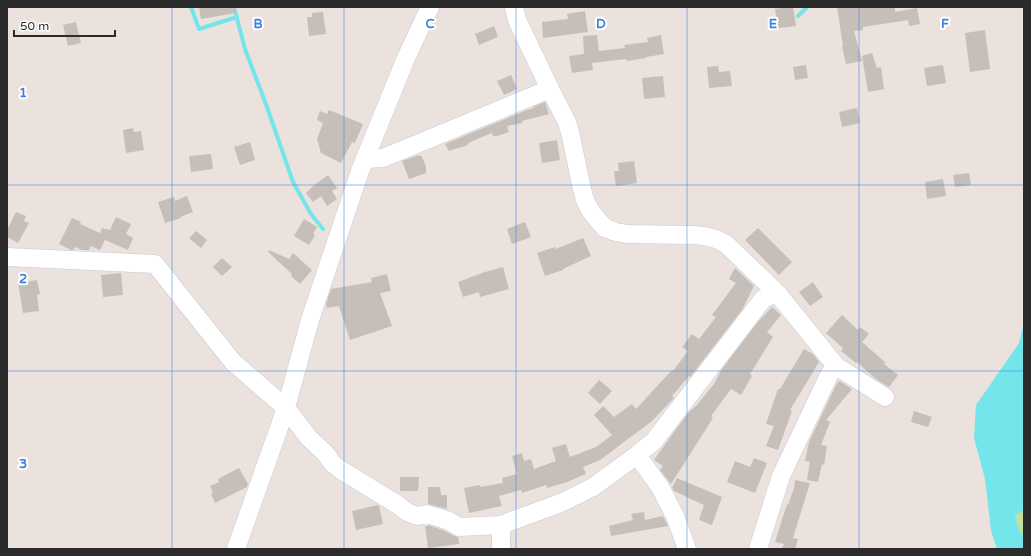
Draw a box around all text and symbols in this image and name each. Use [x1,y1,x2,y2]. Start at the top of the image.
scale bar [14,12,115,38]
text: B [253,16,263,32]
text: C [425,16,435,32]
text: D [596,16,606,32]
text: E [769,16,777,32]
text: F [941,16,949,32]
text: 50 m [20,19,49,33]
text: 1 [19,85,27,101]
text: 2 [19,271,27,287]
text: 3 [19,456,27,472]

